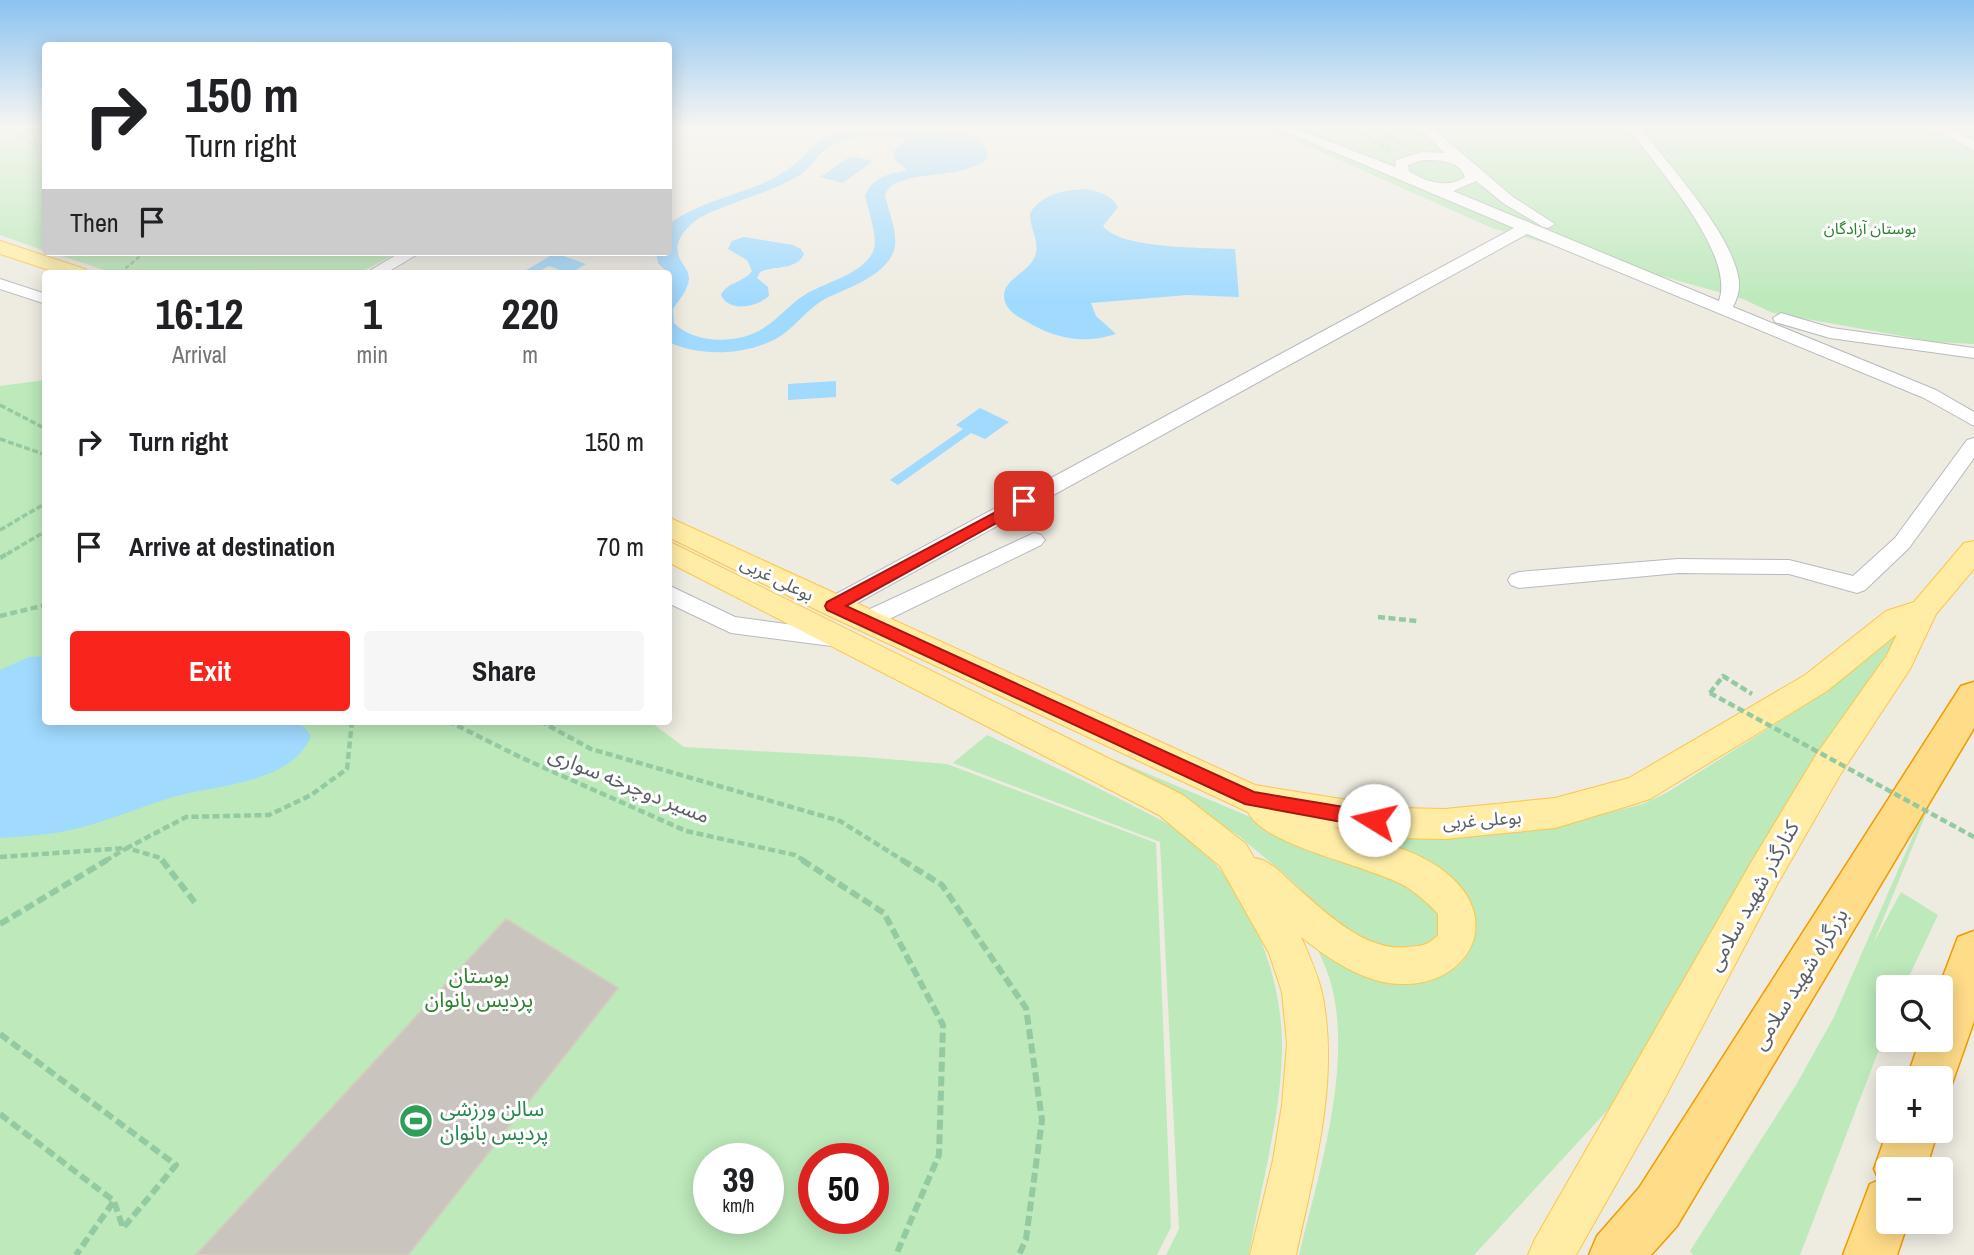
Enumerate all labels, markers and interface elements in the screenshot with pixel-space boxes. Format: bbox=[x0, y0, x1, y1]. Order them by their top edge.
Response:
text: 150 m bbox=[185, 61, 299, 127]
icon: right bbox=[70, 70, 161, 161]
text: Turn right bbox=[185, 124, 297, 167]
icon: arrive bbox=[133, 203, 171, 241]
text: Then bbox=[70, 205, 119, 240]
park label: بوستان آزادگان bbox=[1824, 217, 1916, 239]
text: 16:12 bbox=[155, 286, 243, 342]
text: 1 bbox=[363, 286, 382, 342]
text: 220 bbox=[501, 286, 559, 342]
text: Arrival bbox=[172, 339, 227, 370]
text: min bbox=[357, 339, 388, 370]
text: m bbox=[522, 339, 538, 370]
icon: right bbox=[70, 423, 108, 461]
text: Turn right bbox=[129, 424, 228, 459]
text: 150 m bbox=[585, 424, 644, 459]
pin bbox=[994, 471, 1054, 531]
icon: arrive bbox=[1005, 482, 1043, 520]
icon: arrive bbox=[70, 528, 108, 566]
text: Arrive at destination bbox=[129, 529, 335, 564]
text: 70 m bbox=[597, 529, 644, 564]
street label: بوعلی غربی bbox=[736, 550, 818, 607]
button: Exit bbox=[70, 631, 350, 711]
button: Share bbox=[364, 631, 644, 711]
street label: مسیر دوچرخه سواری bbox=[544, 739, 714, 830]
position arrow bbox=[1337, 783, 1411, 857]
street label: بوعلی غربی bbox=[1442, 804, 1522, 835]
street label: کنارگذر شهید سلامی bbox=[1699, 815, 1806, 976]
street label: بزرگراه شهید سلامی bbox=[1744, 902, 1855, 1055]
park label: بوستان پردیس بانوان bbox=[425, 961, 533, 1014]
map controls bbox=[1876, 975, 1953, 1234]
button: search bbox=[1876, 975, 1953, 1052]
button: + bbox=[1876, 1066, 1953, 1143]
place label: سالن ورزشی پردیس بانوان bbox=[440, 1094, 548, 1147]
sports icon: سالن ورزشی پردیس بانوان bbox=[397, 1102, 435, 1140]
speed limit sign: 50 bbox=[798, 1143, 889, 1234]
text: 39 bbox=[723, 1156, 754, 1203]
button: − bbox=[1876, 1157, 1953, 1234]
text: km/h bbox=[723, 1193, 755, 1218]

